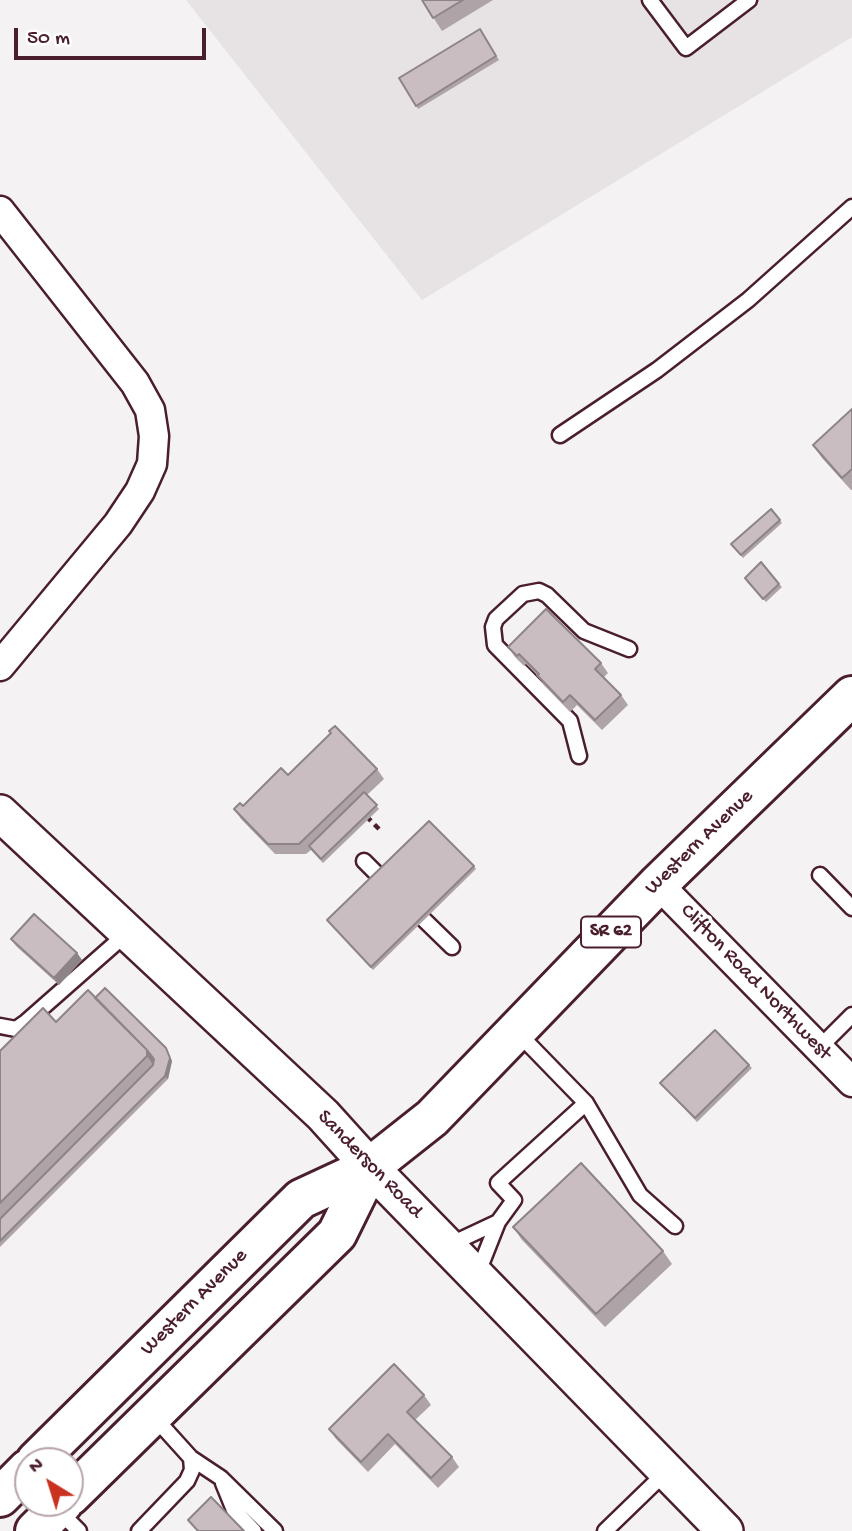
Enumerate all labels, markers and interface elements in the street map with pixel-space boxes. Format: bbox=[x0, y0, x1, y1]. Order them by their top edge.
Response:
scale bar bbox=[18, 14, 210, 58]
text: 50 m bbox=[27, 27, 70, 52]
street label: Western Avenue bbox=[640, 785, 760, 901]
street label: Clifton Road Northwest bbox=[674, 900, 836, 1066]
road number: SR 62 bbox=[581, 916, 641, 948]
street label: Sanderson Road bbox=[311, 1105, 427, 1225]
street label: Western Avenue bbox=[136, 1244, 254, 1362]
north arrow bbox=[14, 1447, 84, 1517]
text: N bbox=[25, 1454, 49, 1480]

